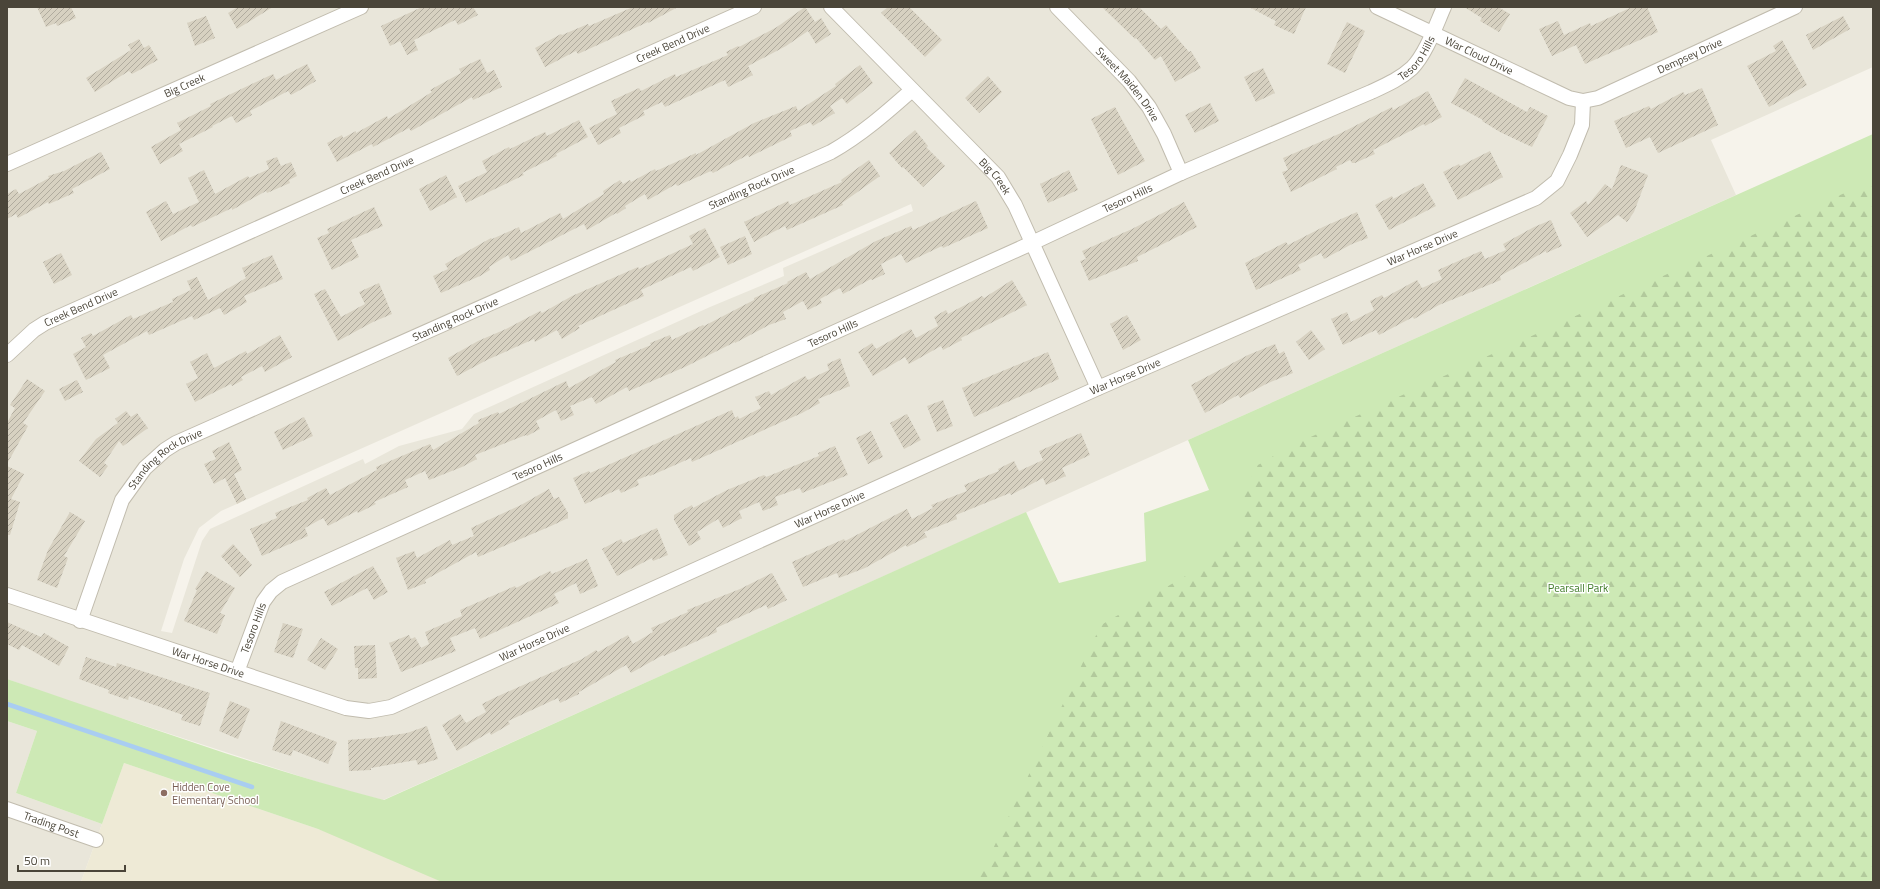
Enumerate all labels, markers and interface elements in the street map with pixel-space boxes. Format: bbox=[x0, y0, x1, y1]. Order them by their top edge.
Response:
street label: Creek Bend Drive bbox=[633, 20, 712, 67]
street label: War Cloud Drive bbox=[1442, 32, 1516, 79]
street label: Tesoro Hills bbox=[1395, 33, 1439, 84]
street label: Dempsey Drive bbox=[1654, 34, 1725, 78]
street label: Sweet Maiden Drive bbox=[1092, 43, 1164, 125]
street label: Big Creek bbox=[161, 69, 208, 101]
street label: Creek Bend Drive bbox=[337, 152, 416, 199]
street label: Big Creek bbox=[975, 154, 1015, 198]
street label: Standing Rock Drive bbox=[706, 161, 797, 213]
street label: Tesoro Hills bbox=[1100, 180, 1155, 217]
street label: War Horse Drive bbox=[1384, 225, 1461, 270]
street label: Creek Bend Drive bbox=[41, 283, 121, 330]
street label: Standing Rock Drive bbox=[410, 293, 501, 345]
street label: Tesoro Hills bbox=[805, 315, 860, 351]
street label: War Horse Drive bbox=[1087, 354, 1163, 399]
street label: Standing Rock Drive bbox=[124, 424, 205, 493]
street label: Tesoro Hills bbox=[510, 448, 565, 485]
street label: War Horse Drive bbox=[792, 486, 868, 532]
park label: Pearsall Park bbox=[1548, 580, 1609, 596]
street label: Tesoro Hills bbox=[237, 600, 270, 656]
street label: War Horse Drive bbox=[496, 619, 572, 665]
street label: War Horse Drive bbox=[170, 643, 247, 682]
place label: Hidden Cove Elementary School bbox=[172, 779, 259, 808]
marker: Hidden Cove Elementary School bbox=[159, 788, 169, 798]
street label: Trading Post bbox=[21, 807, 81, 842]
scale bar bbox=[18, 847, 125, 873]
text: 50 m bbox=[24, 851, 50, 870]

